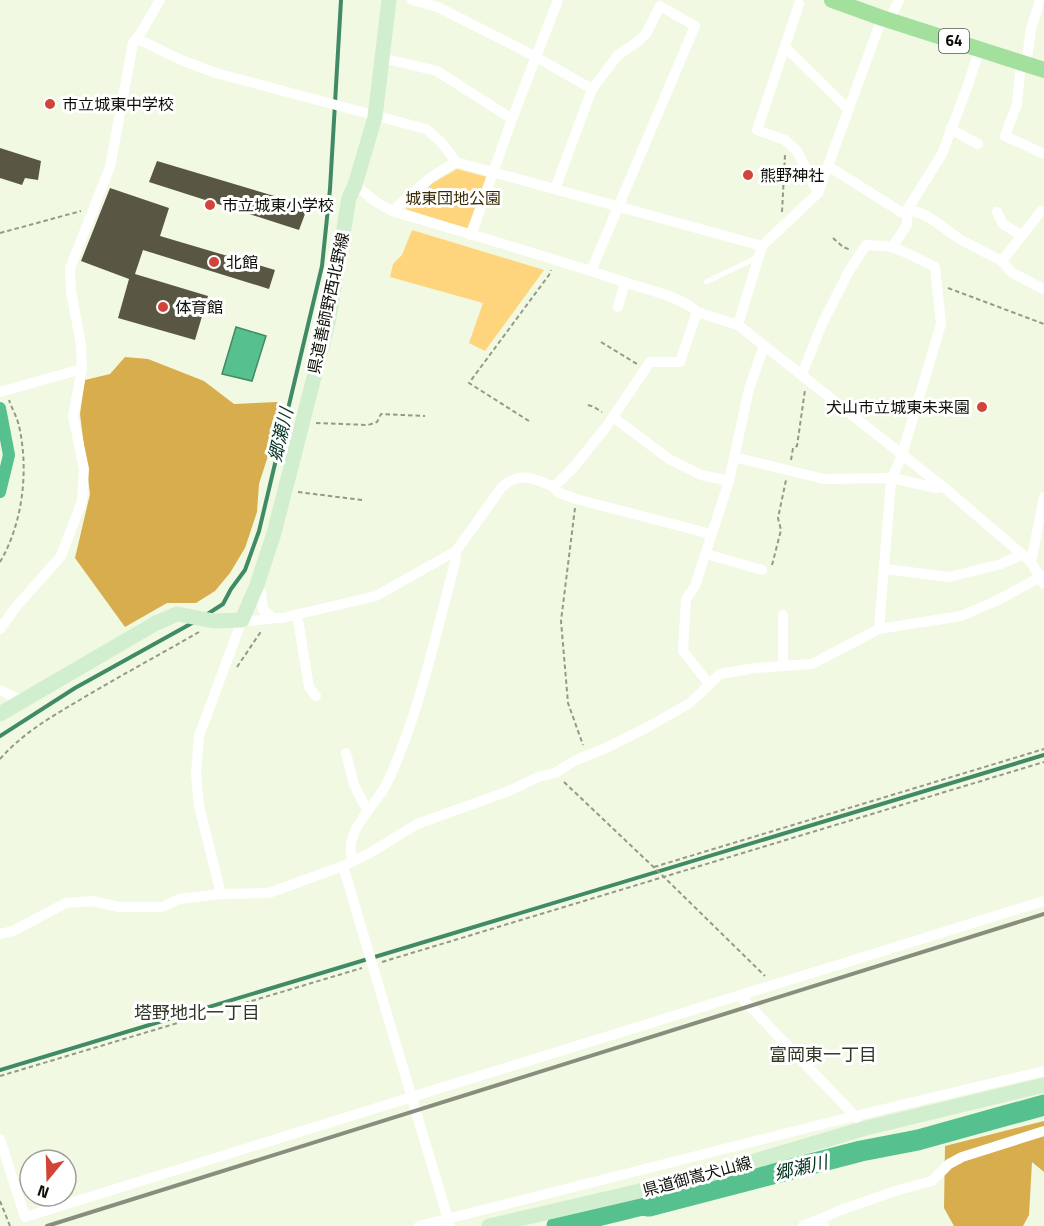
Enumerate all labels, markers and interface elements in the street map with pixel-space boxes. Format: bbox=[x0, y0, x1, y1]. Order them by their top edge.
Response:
road number: 64 bbox=[939, 29, 969, 53]
place label: 市立城東中学校 bbox=[62, 92, 174, 116]
marker: 市立城東中学校 bbox=[43, 97, 57, 111]
place label: 熊野神社 bbox=[760, 163, 824, 187]
marker: 熊野神社 bbox=[741, 168, 755, 182]
park label: 城東団地公園 bbox=[405, 186, 501, 210]
place label: 市立城東小学校 bbox=[222, 193, 334, 217]
marker: 市立城東小学校 bbox=[203, 198, 217, 212]
street label: 県道善師野西北野線 bbox=[301, 230, 355, 376]
place label: 北館 bbox=[226, 250, 258, 274]
marker: 北館 bbox=[207, 255, 221, 269]
place label: 体育館 bbox=[175, 295, 223, 319]
marker: 体育館 bbox=[156, 300, 170, 314]
place label: 犬山市立城東未来園 bbox=[826, 395, 970, 419]
marker: 犬山市立城東未来園 bbox=[975, 400, 989, 414]
water label: 郷瀬川 bbox=[261, 404, 300, 464]
district label: 塔野地北一丁目 bbox=[134, 999, 260, 1026]
district label: 富岡東一丁目 bbox=[769, 1041, 877, 1068]
north arrow bbox=[18, 1148, 78, 1208]
water label: 郷瀬川 bbox=[772, 1148, 832, 1187]
street label: 県道御嵩犬山線 bbox=[640, 1150, 754, 1202]
text: N bbox=[34, 1179, 52, 1205]

